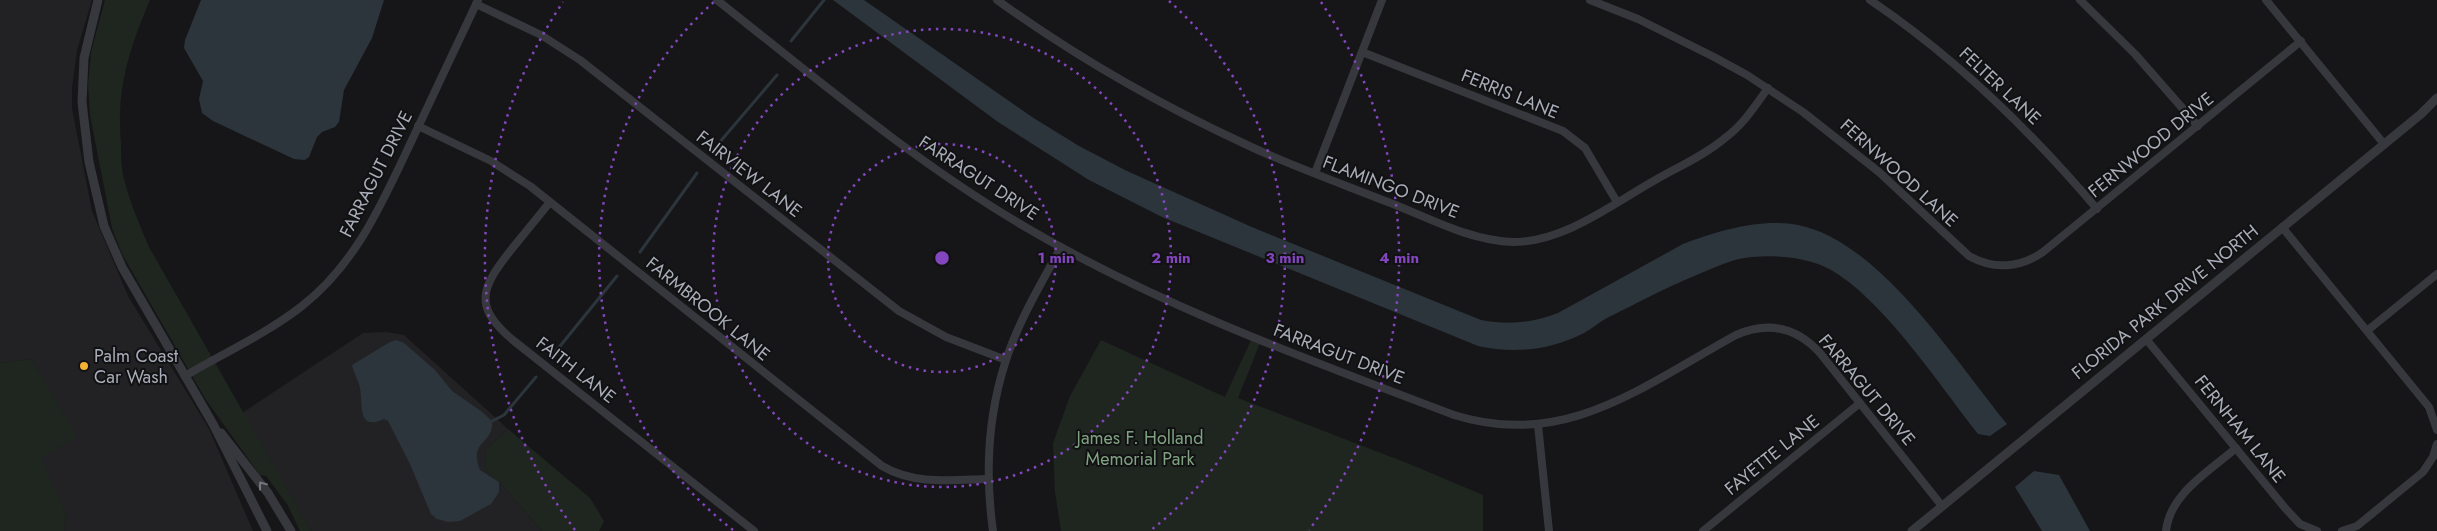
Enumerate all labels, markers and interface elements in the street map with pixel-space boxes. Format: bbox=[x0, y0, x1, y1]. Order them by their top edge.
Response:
street label: FELTER LANE bbox=[1953, 41, 2047, 131]
street label: FERRIS LANE bbox=[1457, 63, 1563, 125]
street label: FERNWOOD DRIVE bbox=[2083, 86, 2219, 204]
street label: FARRAGUT DRIVE bbox=[333, 106, 419, 242]
street label: FERNWOOD LANE bbox=[1834, 113, 1964, 233]
street label: FAIRVIEW LANE bbox=[691, 124, 807, 224]
street label: FARRAGUT DRIVE bbox=[914, 129, 1044, 227]
street label: FLAMINGO DRIVE bbox=[1319, 149, 1463, 225]
street label: FLORIDA PARK DRIVE NORTH bbox=[2066, 218, 2264, 386]
text: 1 min bbox=[1037, 247, 1075, 269]
text: 2 min bbox=[1151, 247, 1191, 269]
text: 3 min bbox=[1266, 247, 1304, 269]
text: 4 min bbox=[1379, 247, 1419, 269]
centre of rings bbox=[933, 249, 951, 267]
street label: FARMBROOK LANE bbox=[640, 251, 776, 367]
street label: FARRAGUT DRIVE bbox=[1270, 317, 1408, 391]
street label: FARRAGUT DRIVE bbox=[1812, 329, 1922, 451]
street label: FAITH LANE bbox=[531, 330, 621, 410]
place label: Palm Coast Car Wash bbox=[94, 343, 179, 390]
marker: Palm Coast Car Wash bbox=[78, 360, 90, 372]
street label: FERNHAM LANE bbox=[2188, 370, 2292, 488]
street label: FAYETTE LANE bbox=[1719, 409, 1825, 501]
park label: James F. Holland Memorial Park bbox=[1075, 425, 1203, 472]
one-way arrow bbox=[259, 482, 267, 491]

